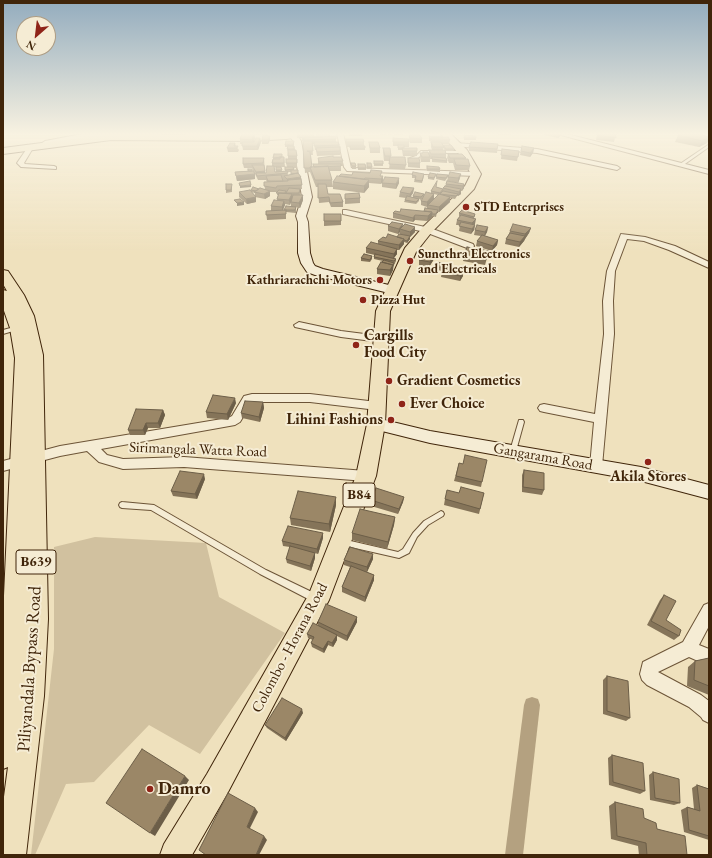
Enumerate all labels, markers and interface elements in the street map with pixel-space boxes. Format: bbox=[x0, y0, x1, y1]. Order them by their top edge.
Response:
north arrow bbox=[16, 16, 56, 56]
text: N bbox=[24, 37, 38, 54]
place label: STD Enterprises bbox=[474, 199, 564, 215]
marker: STD Enterprises bbox=[461, 202, 471, 212]
place label: Sunethra Electronics and Electricals bbox=[418, 246, 530, 277]
marker: Sunethra Electronics and Electricals bbox=[405, 256, 415, 266]
place label: Kathriarachchi Motors bbox=[247, 272, 372, 288]
marker: Kathriarachchi Motors bbox=[375, 275, 385, 285]
place label: Pizza Hut bbox=[371, 292, 425, 308]
marker: Pizza Hut bbox=[358, 295, 368, 305]
place label: Cargills Food City bbox=[364, 327, 427, 362]
marker: Cargills Food City bbox=[351, 340, 361, 350]
place label: Gradient Cosmetics bbox=[397, 372, 520, 390]
marker: Gradient Cosmetics bbox=[384, 376, 394, 386]
place label: Ever Choice bbox=[410, 395, 485, 413]
marker: Ever Choice bbox=[397, 399, 407, 409]
place label: Lihini Fashions bbox=[286, 411, 383, 429]
marker: Lihini Fashions bbox=[386, 415, 396, 425]
street label: Sirimangala Watta Road bbox=[129, 439, 267, 461]
street label: Gangarama Road bbox=[492, 439, 594, 475]
marker: Akila Stores bbox=[643, 457, 653, 467]
place label: Akila Stores bbox=[610, 468, 686, 486]
road number: B84 bbox=[343, 483, 375, 507]
road number: B639 bbox=[16, 550, 56, 574]
street label: Colombo - Horana Road bbox=[248, 580, 332, 716]
street label: Piliyandala Bypass Road bbox=[13, 585, 47, 753]
place label: Damro bbox=[158, 778, 210, 800]
marker: Damro bbox=[145, 784, 155, 794]

